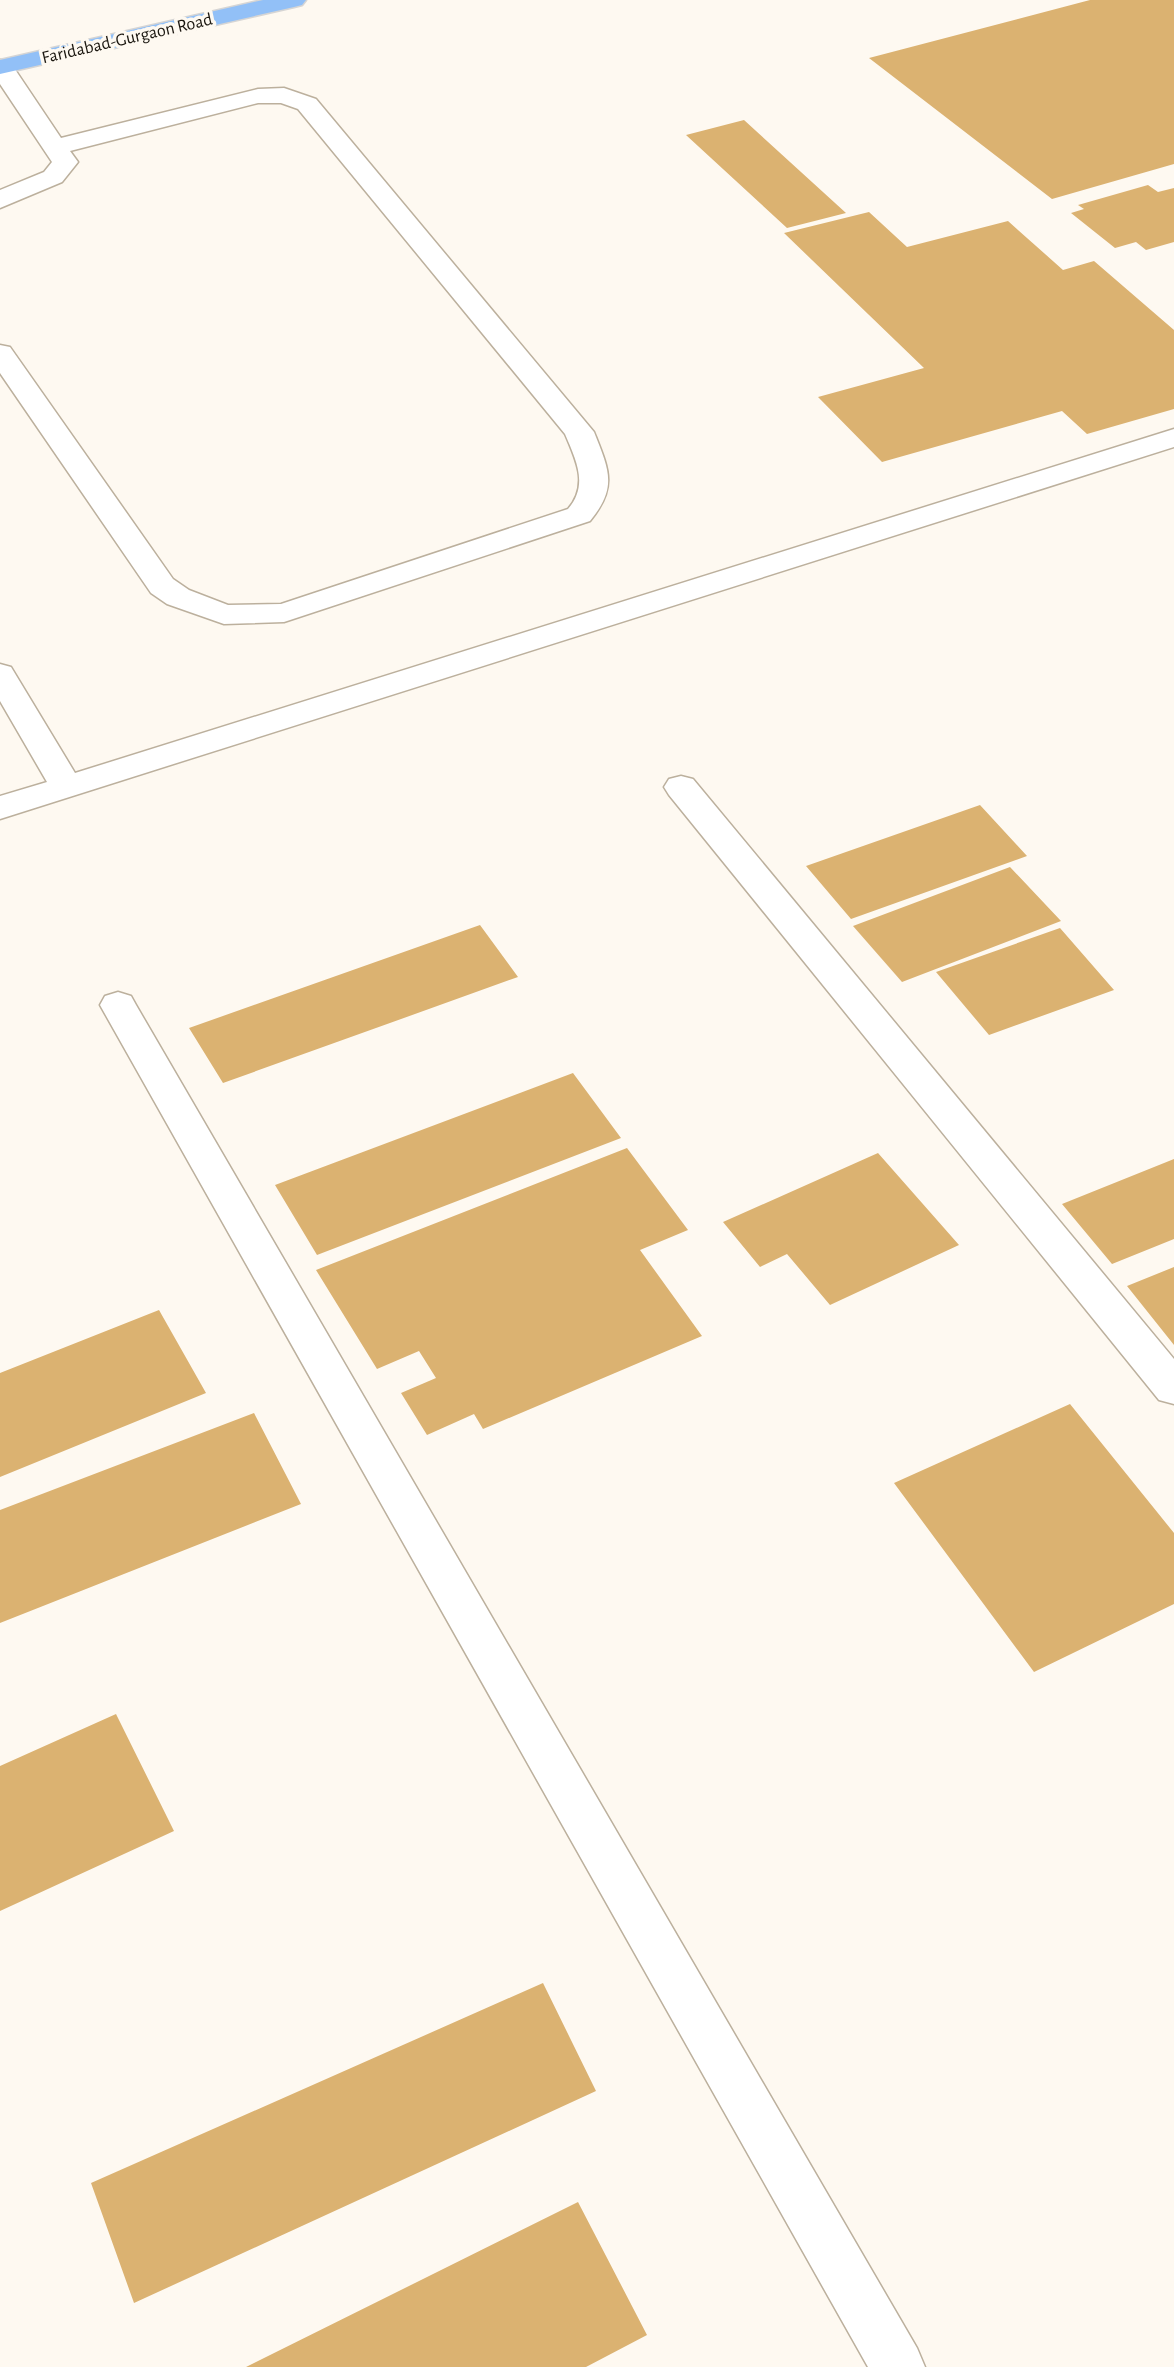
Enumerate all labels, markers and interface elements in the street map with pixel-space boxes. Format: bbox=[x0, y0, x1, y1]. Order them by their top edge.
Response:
street label: Faridabad-Gurgaon Road bbox=[40, 11, 214, 67]

